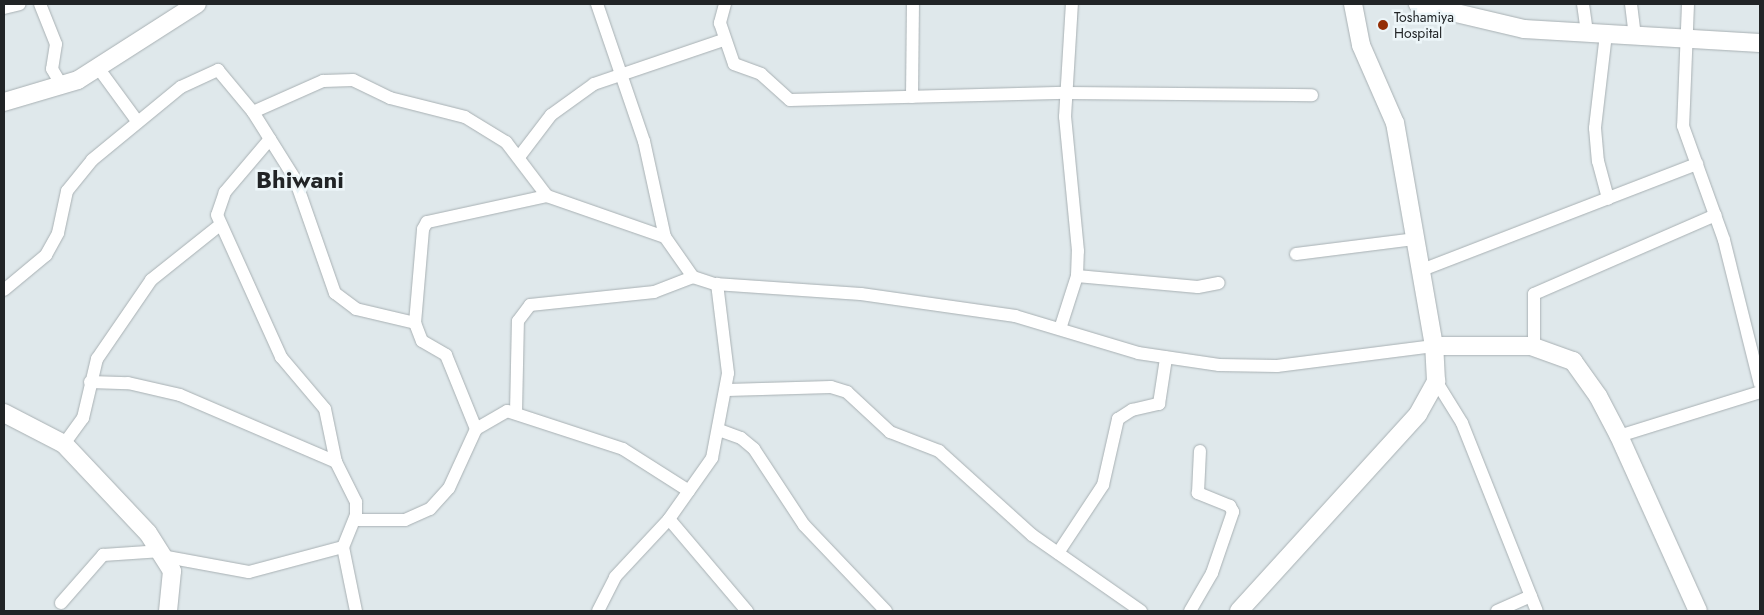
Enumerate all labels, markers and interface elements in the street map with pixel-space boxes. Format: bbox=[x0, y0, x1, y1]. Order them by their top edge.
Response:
place label: Toshamiya Hospital bbox=[1394, 9, 1454, 41]
marker: Toshamiya Hospital bbox=[1376, 18, 1390, 32]
district label: Bhiwani bbox=[256, 166, 344, 194]

